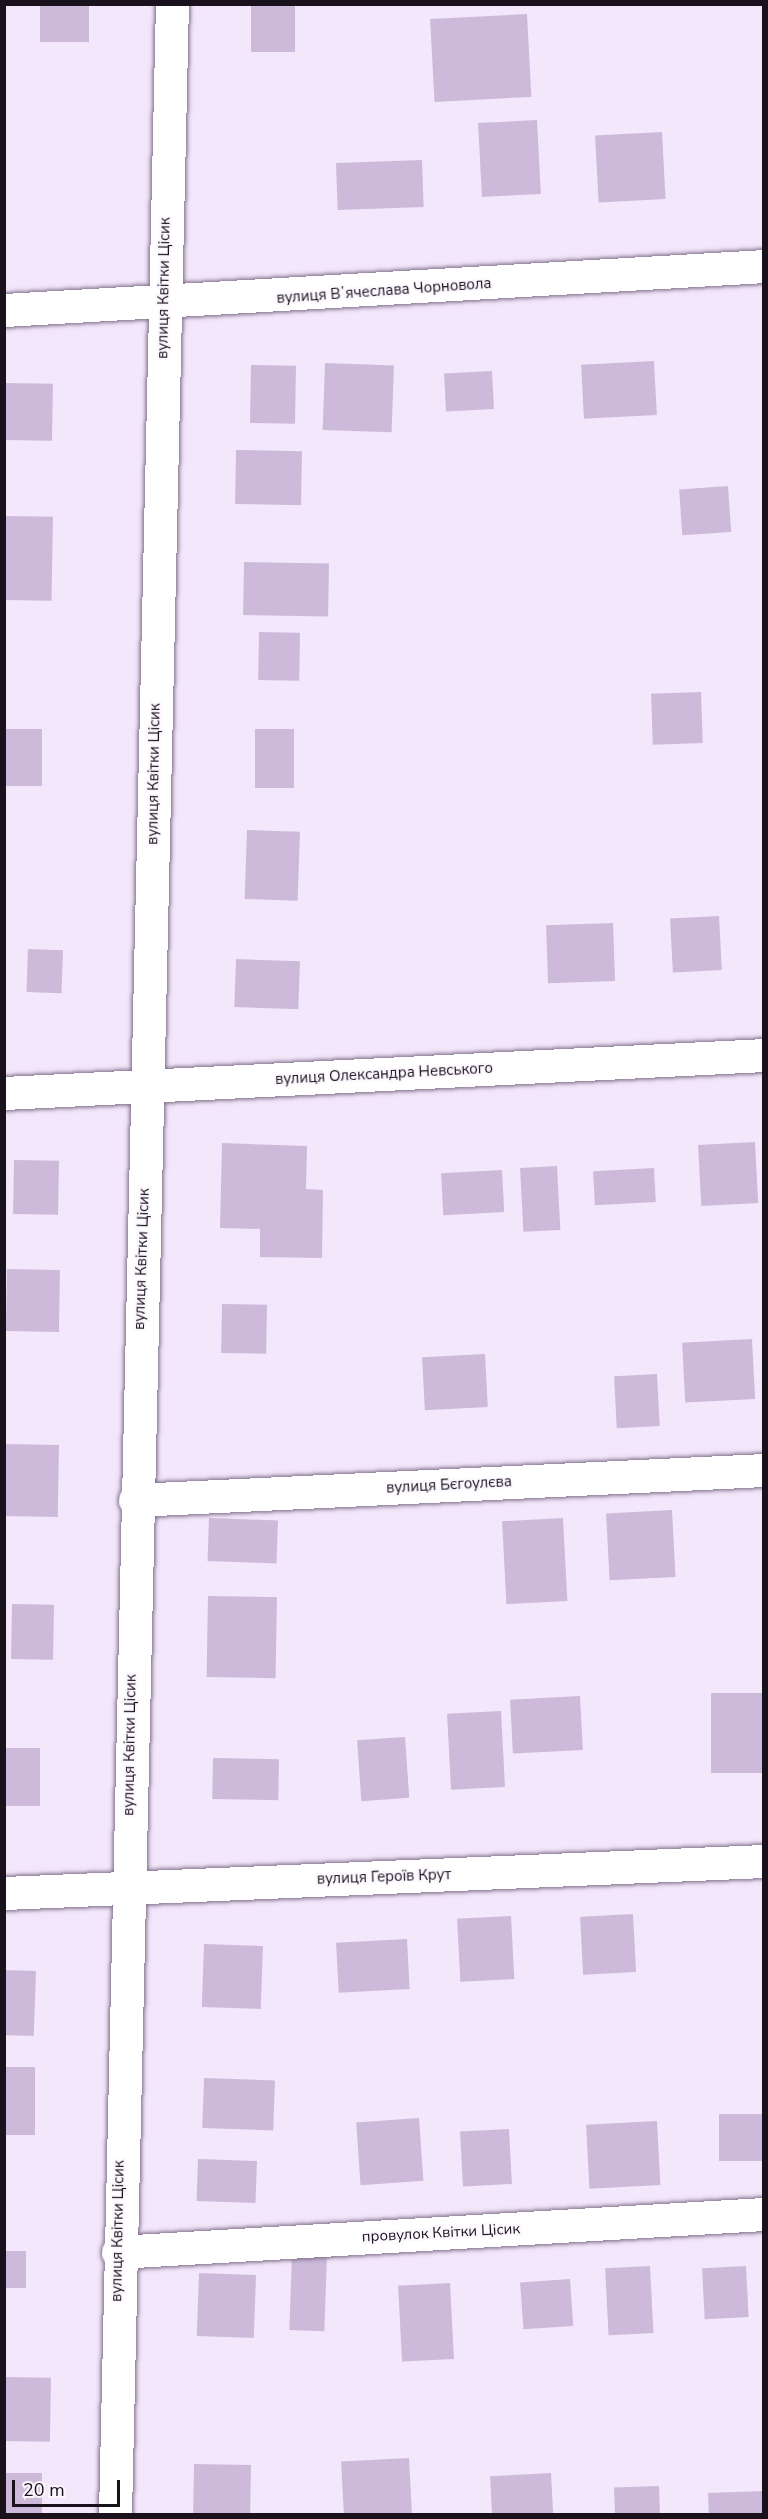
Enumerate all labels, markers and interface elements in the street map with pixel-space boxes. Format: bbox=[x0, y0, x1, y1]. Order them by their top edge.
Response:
street label: вулиця Квітки Цісик bbox=[154, 217, 174, 359]
street label: вулиця Вʼячеслава Чорновола bbox=[276, 275, 492, 307]
street label: вулиця Квітки Цісик bbox=[144, 703, 164, 845]
street label: вулиця Олександра Невського bbox=[275, 1059, 493, 1089]
street label: вулиця Квітки Цісик bbox=[131, 1188, 153, 1330]
street label: вулиця Бєгоулєва bbox=[386, 1473, 512, 1497]
street label: вулиця Квітки Цісик bbox=[120, 1674, 140, 1816]
street label: вулиця Героїв Крут bbox=[317, 1866, 451, 1888]
street label: вулиця Квітки Цісик bbox=[108, 2160, 128, 2302]
street label: провулок Квітки Цісик bbox=[361, 2220, 521, 2246]
scale bar bbox=[15, 2468, 123, 2506]
text: 20 m bbox=[23, 2478, 65, 2502]

